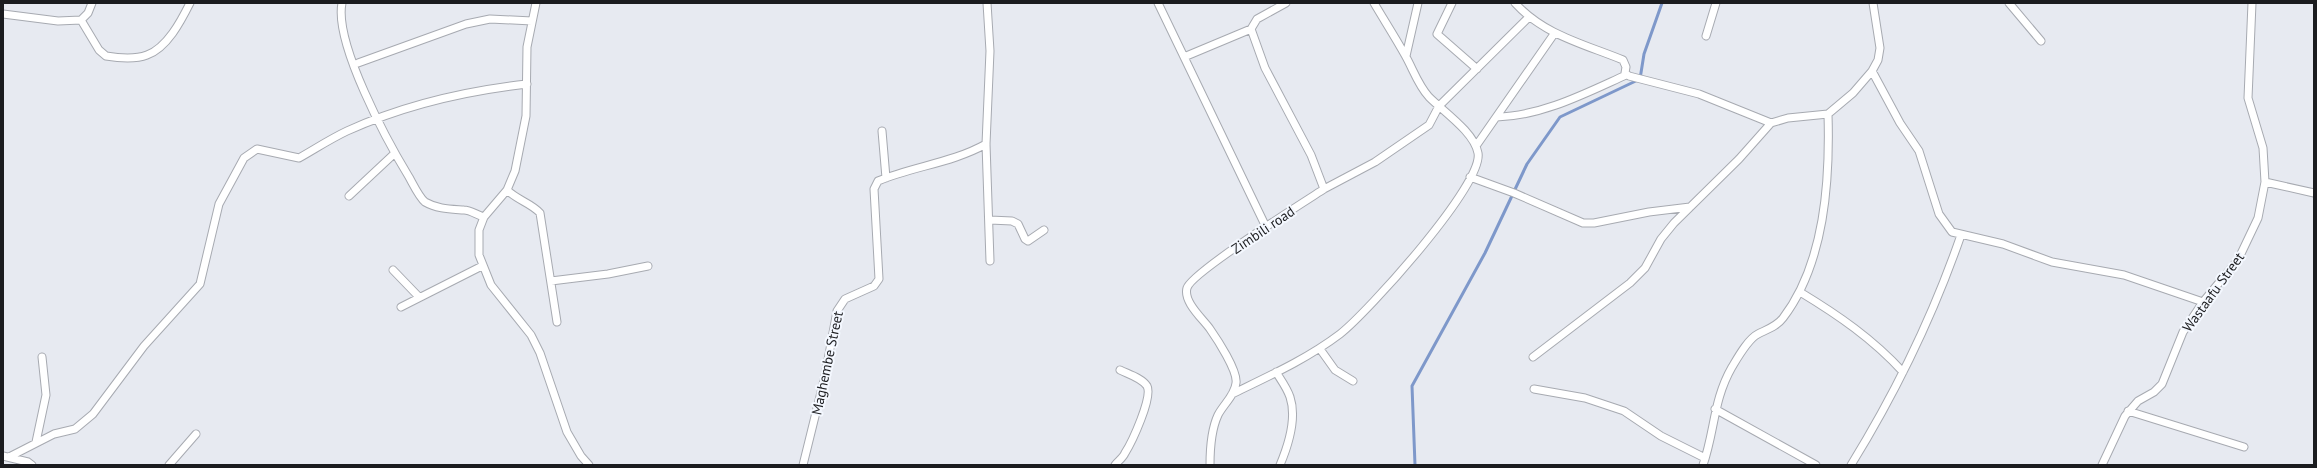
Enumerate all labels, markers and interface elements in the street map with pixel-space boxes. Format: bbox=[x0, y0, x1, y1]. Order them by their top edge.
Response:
street label: Zimbili road bbox=[1228, 202, 1298, 258]
street label: Wastaafu Street bbox=[2178, 248, 2248, 335]
street label: Maghembe Street bbox=[807, 309, 847, 417]

